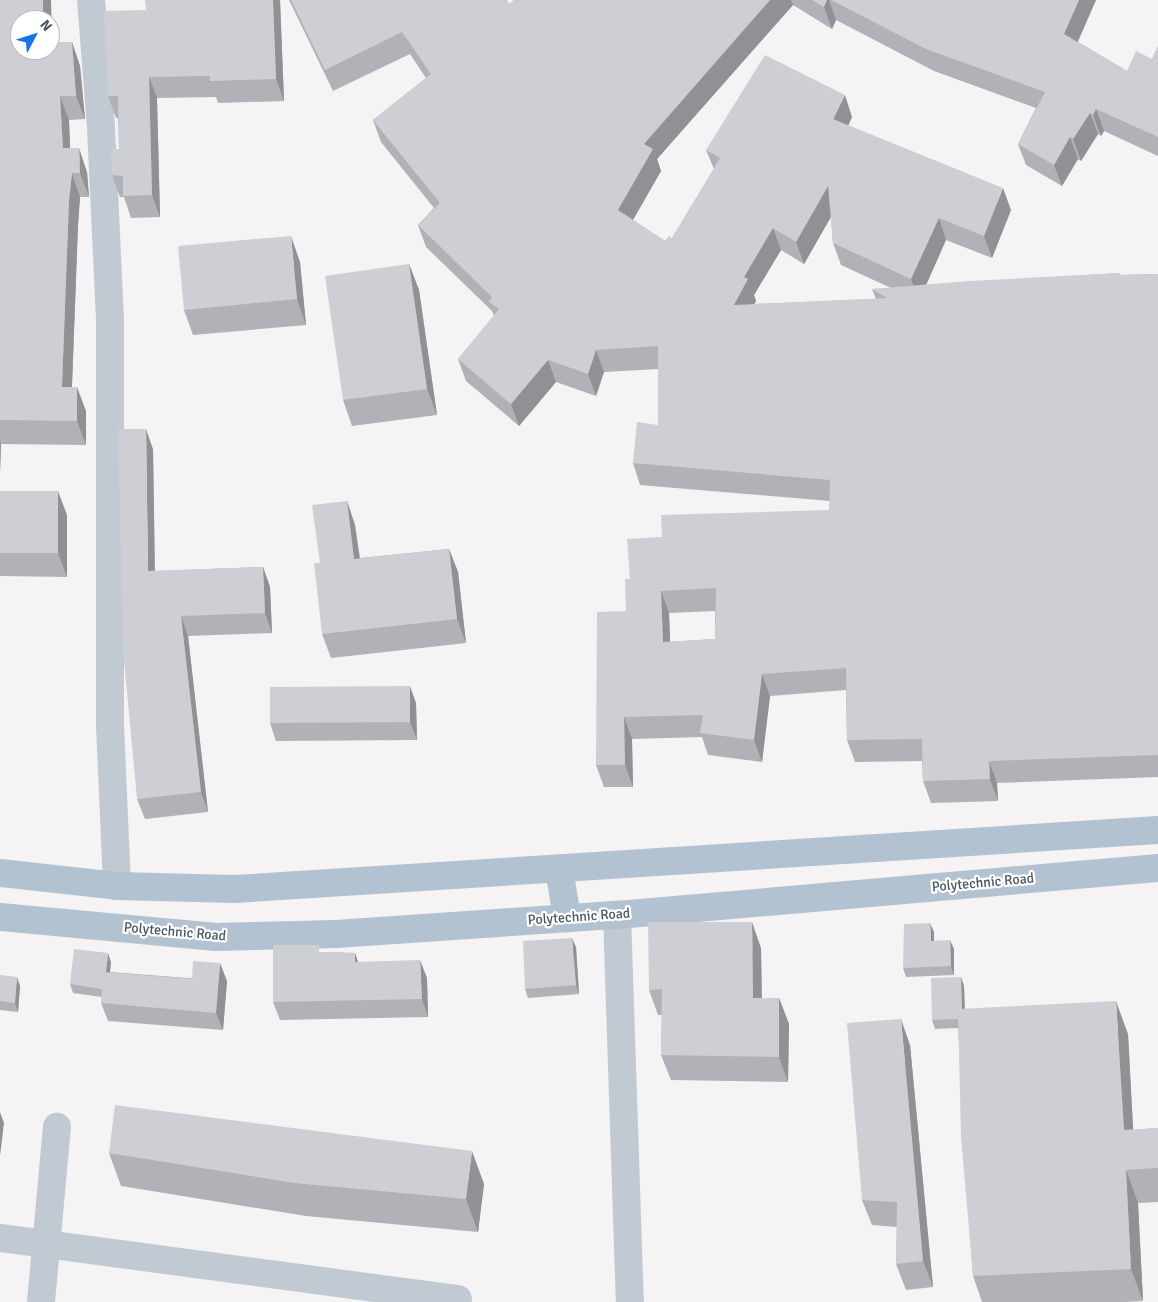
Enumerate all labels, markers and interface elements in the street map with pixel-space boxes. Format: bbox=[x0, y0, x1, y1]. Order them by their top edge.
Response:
north arrow bbox=[10, 10, 60, 60]
text: N bbox=[36, 16, 56, 35]
street label: Polytechnic Road bbox=[931, 870, 1035, 896]
street label: Polytechnic Road bbox=[527, 905, 631, 929]
street label: Polytechnic Road bbox=[123, 919, 227, 945]

